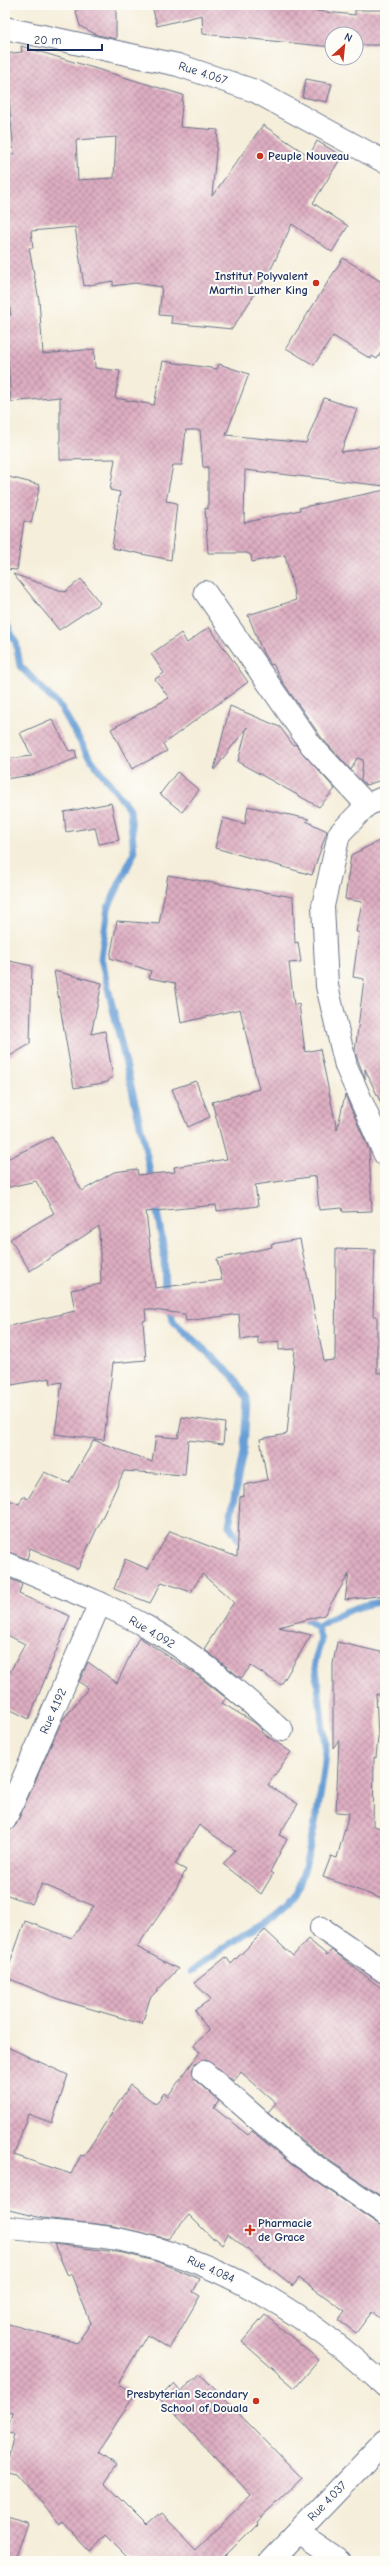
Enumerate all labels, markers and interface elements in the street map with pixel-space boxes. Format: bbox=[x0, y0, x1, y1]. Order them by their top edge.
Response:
scale bar bbox=[28, 26, 102, 52]
north arrow bbox=[324, 26, 364, 66]
text: N bbox=[342, 30, 354, 45]
text: 20 m bbox=[34, 33, 62, 47]
street label: Rue 4.067 bbox=[177, 59, 229, 88]
place label: Peuple Nouveau bbox=[268, 149, 349, 163]
marker: Peuple Nouveau bbox=[255, 151, 265, 161]
place label: Institut Polyvalent Martin Luther King bbox=[209, 269, 309, 297]
marker: Institut Polyvalent Martin Luther King bbox=[311, 278, 321, 288]
street label: Rue 4.092 bbox=[127, 1613, 177, 1651]
street label: Rue 4.192 bbox=[37, 1686, 69, 1736]
place label: Pharmacie de Grace bbox=[258, 2216, 312, 2244]
marker: Pharmacie de Grace bbox=[245, 2225, 255, 2235]
street label: Rue 4.084 bbox=[185, 2252, 237, 2286]
place label: Presbyterian Secondary School of Douala bbox=[127, 2387, 249, 2415]
marker: Presbyterian Secondary School of Douala bbox=[251, 2396, 261, 2406]
street label: Rue 4.037 bbox=[305, 2478, 350, 2524]

